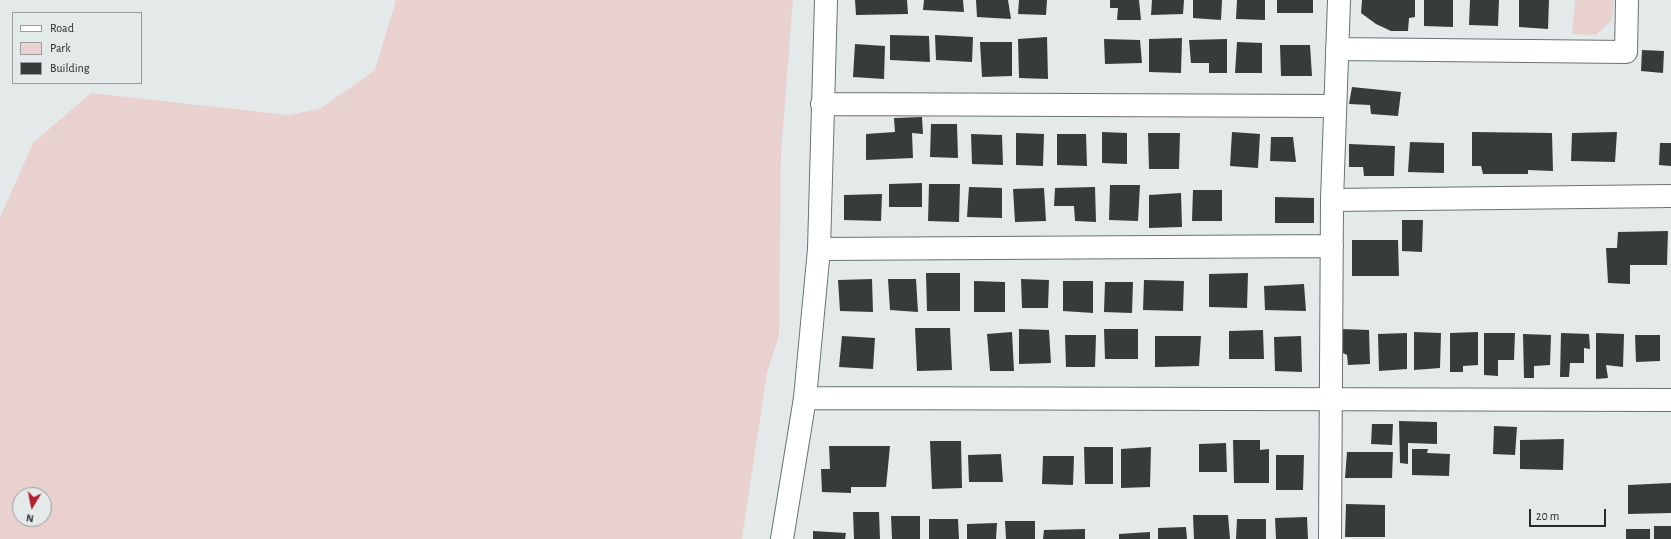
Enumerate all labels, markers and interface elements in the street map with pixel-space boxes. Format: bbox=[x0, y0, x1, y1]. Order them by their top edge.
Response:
legend bbox=[12, 12, 142, 84]
text: Road bbox=[50, 22, 74, 34]
text: Park bbox=[50, 42, 71, 54]
text: Building bbox=[50, 62, 90, 74]
north arrow bbox=[12, 487, 52, 527]
scale bar bbox=[1531, 501, 1608, 527]
text: 20 m bbox=[1536, 510, 1559, 522]
text: N bbox=[25, 512, 35, 524]

